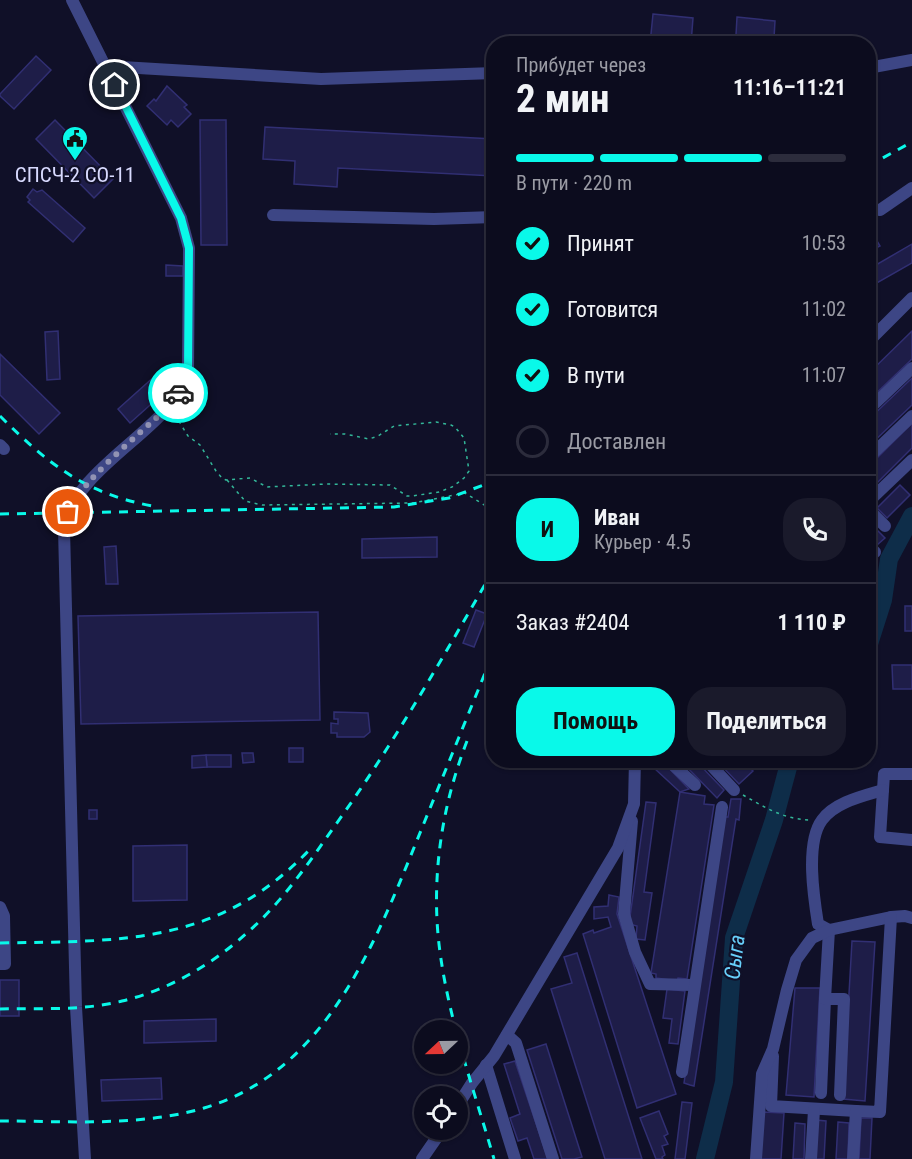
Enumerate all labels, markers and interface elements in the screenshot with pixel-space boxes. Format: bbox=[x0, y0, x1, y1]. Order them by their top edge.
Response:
text: Прибудет через bbox=[516, 53, 646, 77]
pin bbox=[89, 59, 140, 110]
icon: home bbox=[98, 68, 131, 101]
text: 11:16–11:21 bbox=[733, 75, 846, 100]
text: 2 мин bbox=[516, 76, 610, 122]
public building icon: СПСЧ-2 СО-11 bbox=[60, 124, 90, 162]
place label: СПСЧ-2 СО-11 bbox=[15, 163, 135, 187]
text: В пути · 220 m bbox=[516, 171, 632, 195]
icon: check bbox=[516, 227, 549, 260]
text: Принят bbox=[567, 231, 634, 256]
text: 10:53 bbox=[802, 231, 846, 255]
icon: check bbox=[516, 293, 549, 326]
text: Готовится bbox=[567, 297, 658, 322]
text: 11:02 bbox=[802, 297, 846, 321]
icon: check bbox=[516, 359, 549, 392]
courier bbox=[148, 363, 208, 423]
text: В пути bbox=[567, 363, 625, 388]
text: 11:07 bbox=[802, 363, 846, 387]
icon: car bbox=[162, 377, 195, 410]
text: Доставлен bbox=[567, 429, 666, 454]
pin bbox=[42, 486, 93, 537]
icon: bag bbox=[51, 495, 84, 528]
button: phone bbox=[783, 498, 846, 561]
text: Иван bbox=[594, 505, 640, 530]
text: И bbox=[541, 517, 554, 542]
text: Курьер · 4.5 bbox=[594, 530, 691, 554]
text: Заказ #2404 bbox=[516, 610, 629, 635]
text: 1 110 ₽ bbox=[778, 610, 846, 635]
button: Помощь bbox=[516, 687, 675, 756]
button: Поделиться bbox=[687, 687, 846, 756]
water label: Сыга bbox=[719, 933, 750, 981]
north arrow bbox=[414, 1020, 468, 1074]
map controls bbox=[414, 1020, 468, 1140]
button: locate bbox=[414, 1086, 468, 1140]

